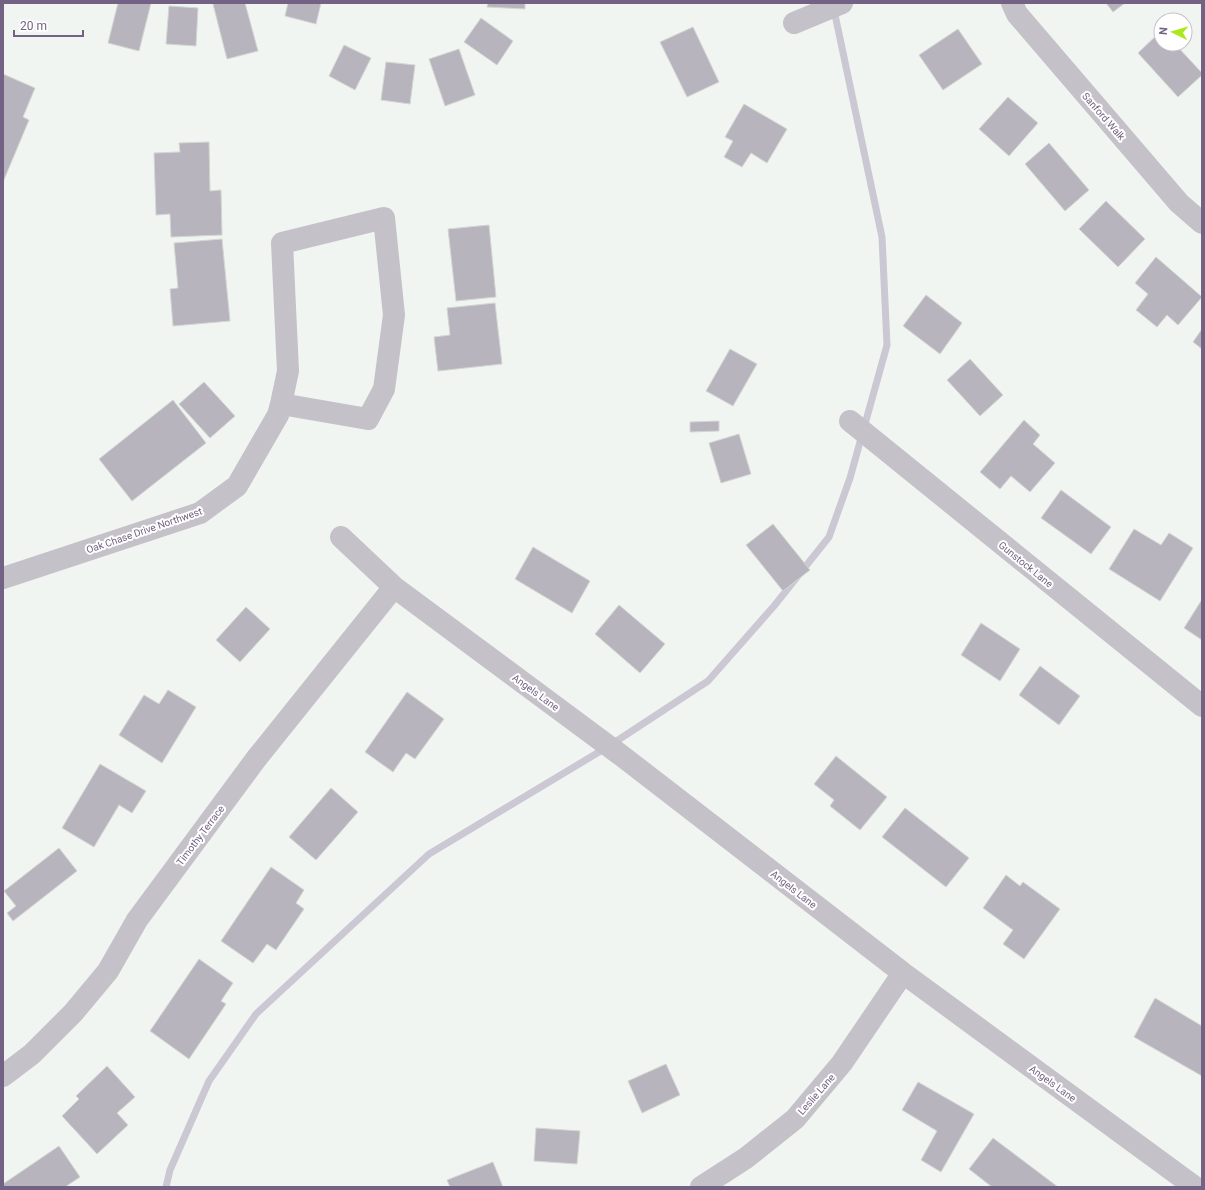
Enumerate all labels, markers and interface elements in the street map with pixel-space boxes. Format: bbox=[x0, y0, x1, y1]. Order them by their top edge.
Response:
scale bar bbox=[14, 12, 83, 38]
north arrow bbox=[1153, 12, 1193, 52]
text: 20 m bbox=[20, 19, 47, 33]
text: N bbox=[1157, 27, 1170, 36]
street label: Sanford Walk bbox=[1080, 90, 1128, 143]
street label: Oak Chase Drive Northwest bbox=[85, 505, 203, 555]
street label: Gunstock Lane bbox=[996, 539, 1055, 590]
street label: Angels Lane bbox=[510, 672, 561, 713]
street label: Timothy Terrace bbox=[174, 803, 226, 867]
street label: Angels Lane bbox=[769, 868, 819, 911]
street label: Angels Lane bbox=[1027, 1063, 1078, 1104]
street label: Leslie Lane bbox=[796, 1072, 837, 1117]

